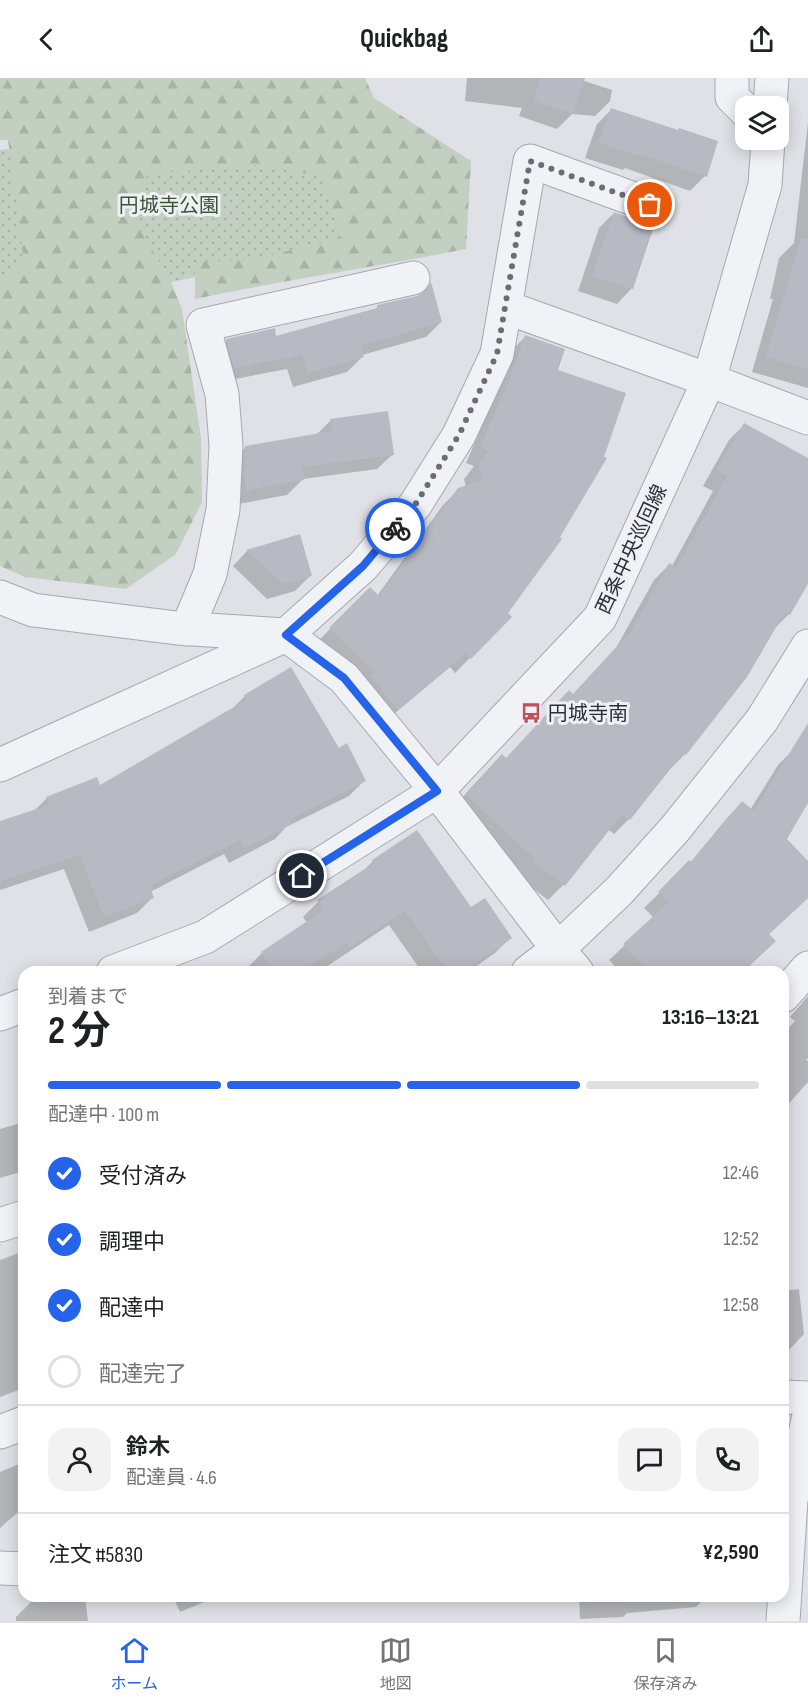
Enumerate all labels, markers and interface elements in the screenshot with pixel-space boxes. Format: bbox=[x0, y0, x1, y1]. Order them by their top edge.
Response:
icon: back bbox=[30, 23, 63, 56]
text: Quickbag bbox=[360, 23, 448, 55]
icon: share bbox=[745, 23, 778, 56]
map controls bbox=[735, 96, 789, 150]
button: layers bbox=[735, 96, 789, 150]
pin bbox=[624, 179, 675, 230]
icon: bag bbox=[633, 188, 666, 221]
park label: 円城寺公園 bbox=[119, 194, 219, 218]
street label: 西条中央巡回線 bbox=[591, 481, 672, 618]
courier bbox=[365, 498, 425, 558]
icon: bike bbox=[379, 512, 412, 545]
bus stop icon: 円城寺南 bbox=[519, 701, 543, 725]
place label: 円城寺南 bbox=[548, 702, 628, 726]
pin bbox=[276, 850, 327, 901]
icon: home bbox=[285, 859, 318, 892]
text: 到着まで bbox=[48, 985, 128, 1009]
text: 13:16–13:21 bbox=[662, 1004, 759, 1031]
text: 2 分 bbox=[48, 1008, 110, 1055]
text: 配達中 · 100 m bbox=[48, 1103, 159, 1127]
icon: check bbox=[48, 1157, 81, 1190]
text: 12:46 bbox=[723, 1161, 759, 1185]
text: 受付済み bbox=[99, 1163, 187, 1190]
icon: check bbox=[48, 1223, 81, 1256]
text: 12:52 bbox=[724, 1227, 759, 1251]
text: 調理中 bbox=[99, 1229, 165, 1256]
icon: check bbox=[48, 1289, 81, 1322]
text: 12:58 bbox=[723, 1293, 759, 1317]
text: 配達中 bbox=[99, 1295, 165, 1322]
text: 配達完了 bbox=[99, 1361, 187, 1388]
button: person bbox=[48, 1428, 111, 1491]
button: chat bbox=[618, 1428, 681, 1491]
button: phone bbox=[696, 1428, 759, 1491]
text: 鈴木 bbox=[126, 1434, 170, 1461]
text: 配達員 · 4.6 bbox=[126, 1466, 217, 1490]
text: ¥2,590 bbox=[702, 1539, 759, 1566]
text: 注文 #5830 bbox=[48, 1542, 143, 1569]
tab: ホーム bbox=[111, 1634, 158, 1694]
tab: 地図 bbox=[379, 1634, 412, 1694]
tab: 保存済み bbox=[633, 1634, 697, 1694]

